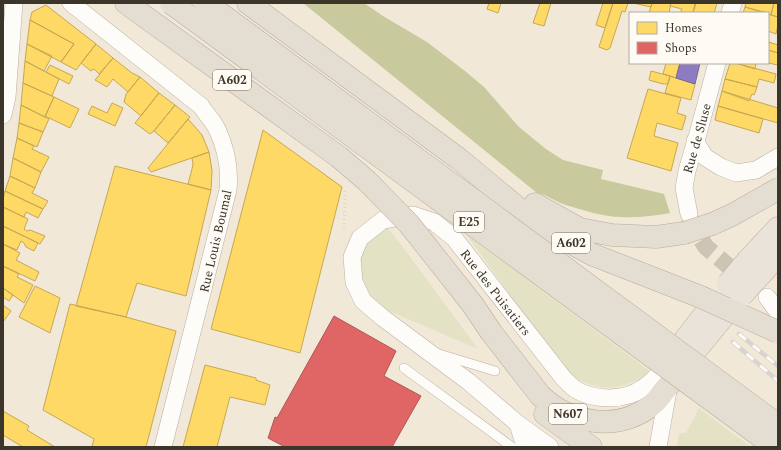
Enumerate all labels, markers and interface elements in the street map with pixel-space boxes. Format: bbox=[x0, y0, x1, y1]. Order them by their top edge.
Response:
legend bbox=[629, 12, 769, 64]
text: Homes bbox=[665, 19, 703, 38]
text: Shops bbox=[665, 39, 697, 58]
road number: A602 bbox=[213, 70, 251, 90]
street label: Rue de Sluse bbox=[678, 101, 717, 176]
street label: Rue Louis Boumal bbox=[194, 188, 238, 295]
road number: E25 bbox=[454, 212, 484, 232]
road number: A602 bbox=[552, 233, 590, 253]
street label: Rue des Puisatiers bbox=[455, 245, 536, 340]
road number: N607 bbox=[549, 404, 587, 424]

